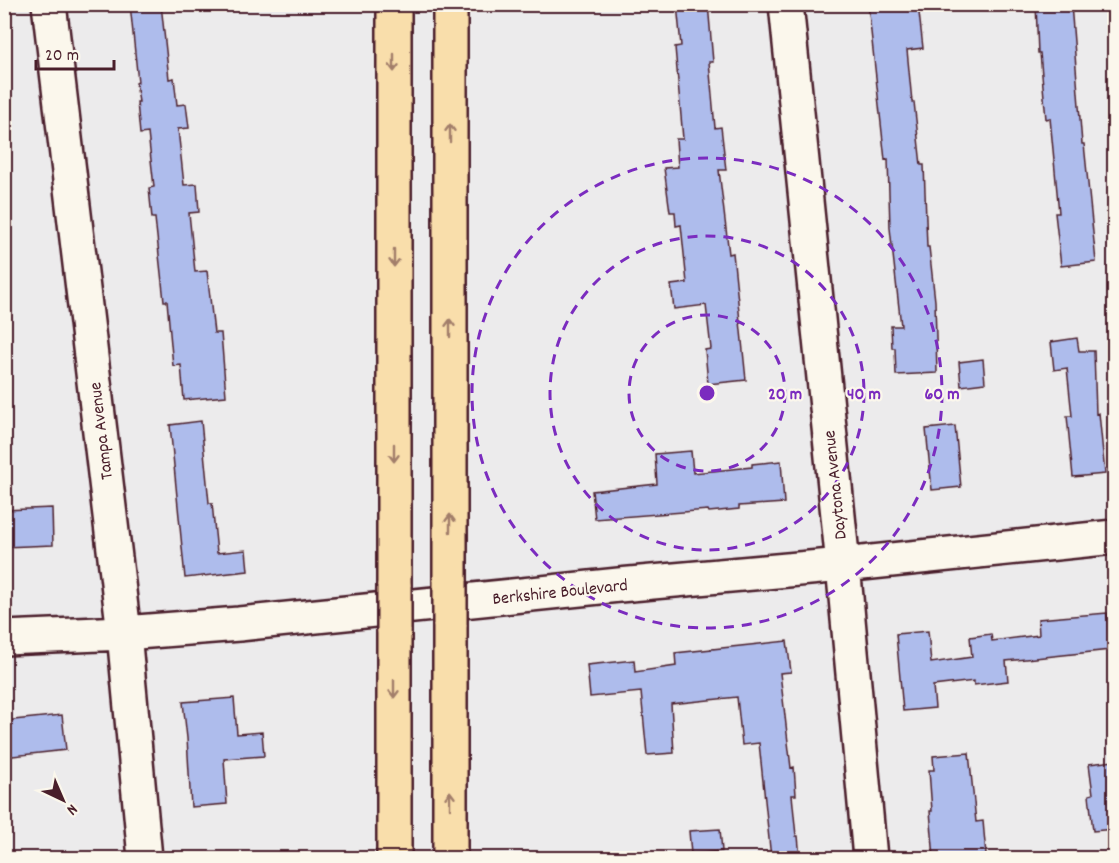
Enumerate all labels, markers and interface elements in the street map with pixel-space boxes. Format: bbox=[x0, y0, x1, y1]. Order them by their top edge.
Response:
scale bar bbox=[36, 33, 114, 71]
text: 20 m bbox=[45, 44, 79, 69]
one-way arrow bbox=[388, 52, 400, 72]
one-way arrow bbox=[444, 123, 456, 143]
one-way arrow bbox=[388, 247, 400, 267]
one-way arrow bbox=[444, 318, 456, 338]
street label: Tampa Avenue bbox=[84, 380, 121, 481]
centre of rings bbox=[697, 383, 717, 403]
text: 20 m bbox=[768, 383, 802, 408]
text: 40 m bbox=[847, 383, 881, 408]
text: 60 m bbox=[924, 383, 960, 408]
street label: Daytona Avenue bbox=[818, 429, 855, 541]
one-way arrow bbox=[388, 442, 400, 462]
one-way arrow bbox=[444, 513, 456, 533]
street label: Berkshire Boulevard bbox=[491, 574, 629, 613]
one-way arrow bbox=[388, 678, 400, 698]
north arrow bbox=[33, 770, 93, 830]
one-way arrow bbox=[444, 791, 456, 811]
text: N bbox=[61, 798, 83, 820]

